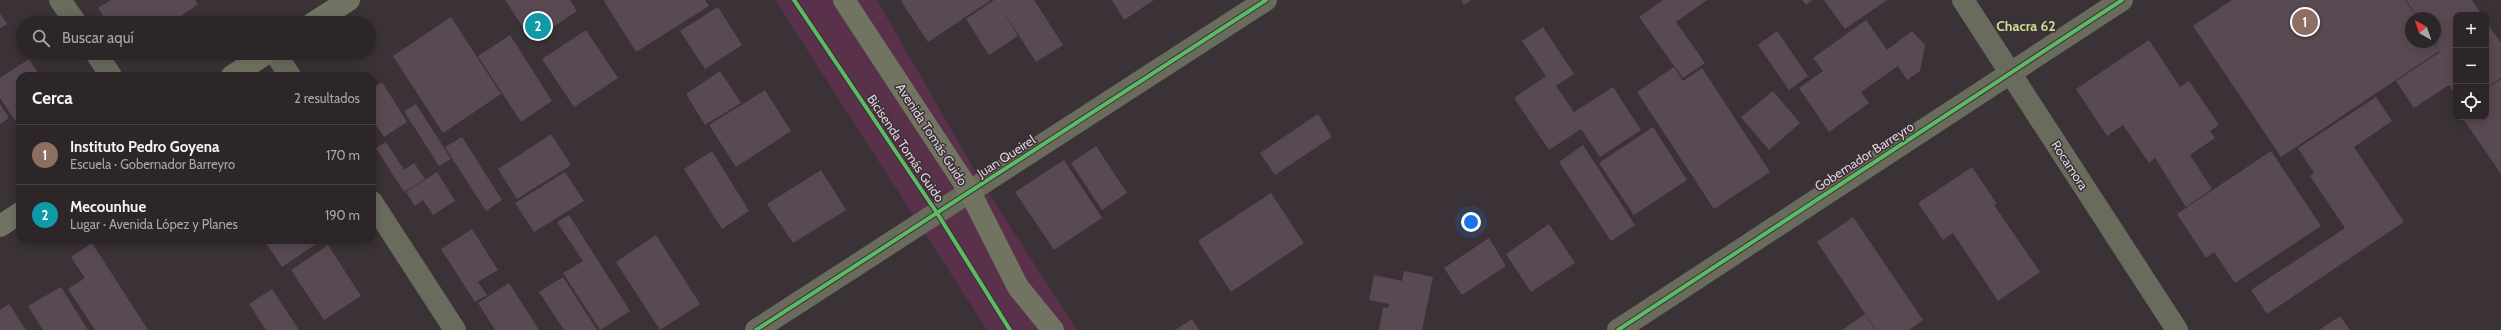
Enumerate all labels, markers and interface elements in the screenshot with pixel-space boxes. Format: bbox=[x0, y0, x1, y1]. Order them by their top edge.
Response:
pin: 1 bbox=[2292, 7, 2318, 37]
pin: 2 bbox=[525, 11, 551, 41]
north arrow bbox=[2405, 12, 2441, 48]
map controls bbox=[2453, 12, 2489, 120]
button: + bbox=[2453, 12, 2489, 48]
search box bbox=[16, 16, 376, 60]
district label: Chacra 62 bbox=[1996, 17, 2056, 35]
icon: search bbox=[30, 27, 52, 49]
text: Buscar aquí bbox=[62, 29, 134, 47]
button: − bbox=[2453, 48, 2489, 84]
street label: Avenida Tomás Guido bbox=[893, 80, 971, 188]
button: locate bbox=[2453, 84, 2489, 120]
text: Cerca bbox=[32, 88, 73, 108]
text: 2 resultados bbox=[294, 90, 360, 106]
street label: Bicisenda Tomás Guido bbox=[864, 91, 948, 205]
street label: Gobernador Barreyro bbox=[1811, 118, 1917, 194]
street label: Juan Queirel bbox=[973, 131, 1038, 181]
street label: Rocamora bbox=[2048, 137, 2092, 193]
text: Instituto Pedro Goyena bbox=[70, 138, 219, 156]
text: 1 bbox=[43, 147, 47, 163]
text: 170 m bbox=[326, 147, 360, 163]
text: Escuela · Gobernador Barreyro bbox=[70, 156, 235, 172]
text: Mecounhue bbox=[70, 198, 146, 216]
text: 2 bbox=[42, 207, 48, 223]
text: 190 m bbox=[325, 207, 360, 223]
your location bbox=[1461, 212, 1481, 232]
text: Lugar · Avenida López y Planes bbox=[70, 216, 238, 232]

